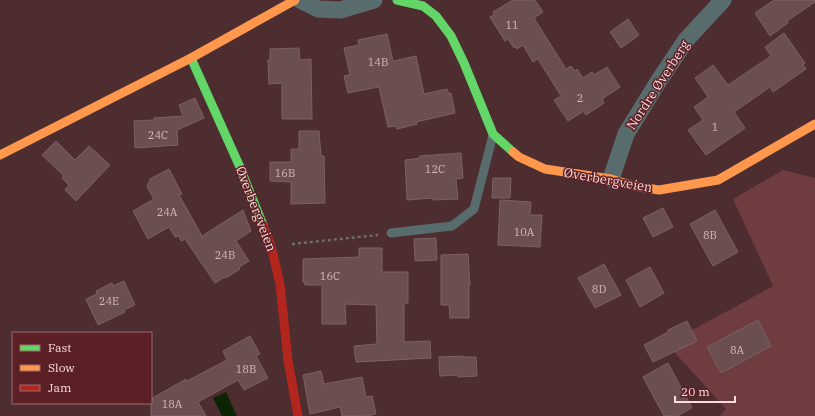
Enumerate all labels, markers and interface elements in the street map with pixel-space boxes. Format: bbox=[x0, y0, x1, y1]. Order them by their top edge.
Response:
house number: 11 bbox=[505, 18, 519, 32]
street label: Nordre Øverberg bbox=[623, 37, 693, 133]
house number: 14B bbox=[368, 55, 388, 69]
house number: 2 bbox=[577, 91, 583, 105]
house number: 1 bbox=[712, 120, 718, 134]
house number: 24C bbox=[148, 128, 168, 142]
house number: 12C bbox=[425, 162, 445, 176]
street label: Øverbergveien bbox=[232, 164, 280, 254]
street label: Øverbergveien bbox=[562, 164, 654, 196]
house number: 16B bbox=[275, 166, 295, 180]
house number: 24A bbox=[157, 205, 178, 219]
house number: 10A bbox=[514, 225, 535, 239]
house number: 8B bbox=[703, 228, 717, 242]
house number: 24B bbox=[215, 248, 235, 262]
house number: 16C bbox=[320, 269, 340, 283]
house number: 8D bbox=[592, 282, 606, 296]
house number: 24E bbox=[99, 294, 119, 308]
legend bbox=[12, 332, 152, 404]
text: Fast bbox=[48, 340, 72, 355]
house number: 8A bbox=[730, 343, 745, 357]
text: Slow bbox=[48, 360, 75, 375]
house number: 18B bbox=[236, 362, 256, 376]
scale bar bbox=[675, 378, 735, 404]
text: Jam bbox=[48, 380, 72, 395]
text: 20 m bbox=[681, 384, 710, 399]
house number: 18A bbox=[162, 397, 183, 411]

